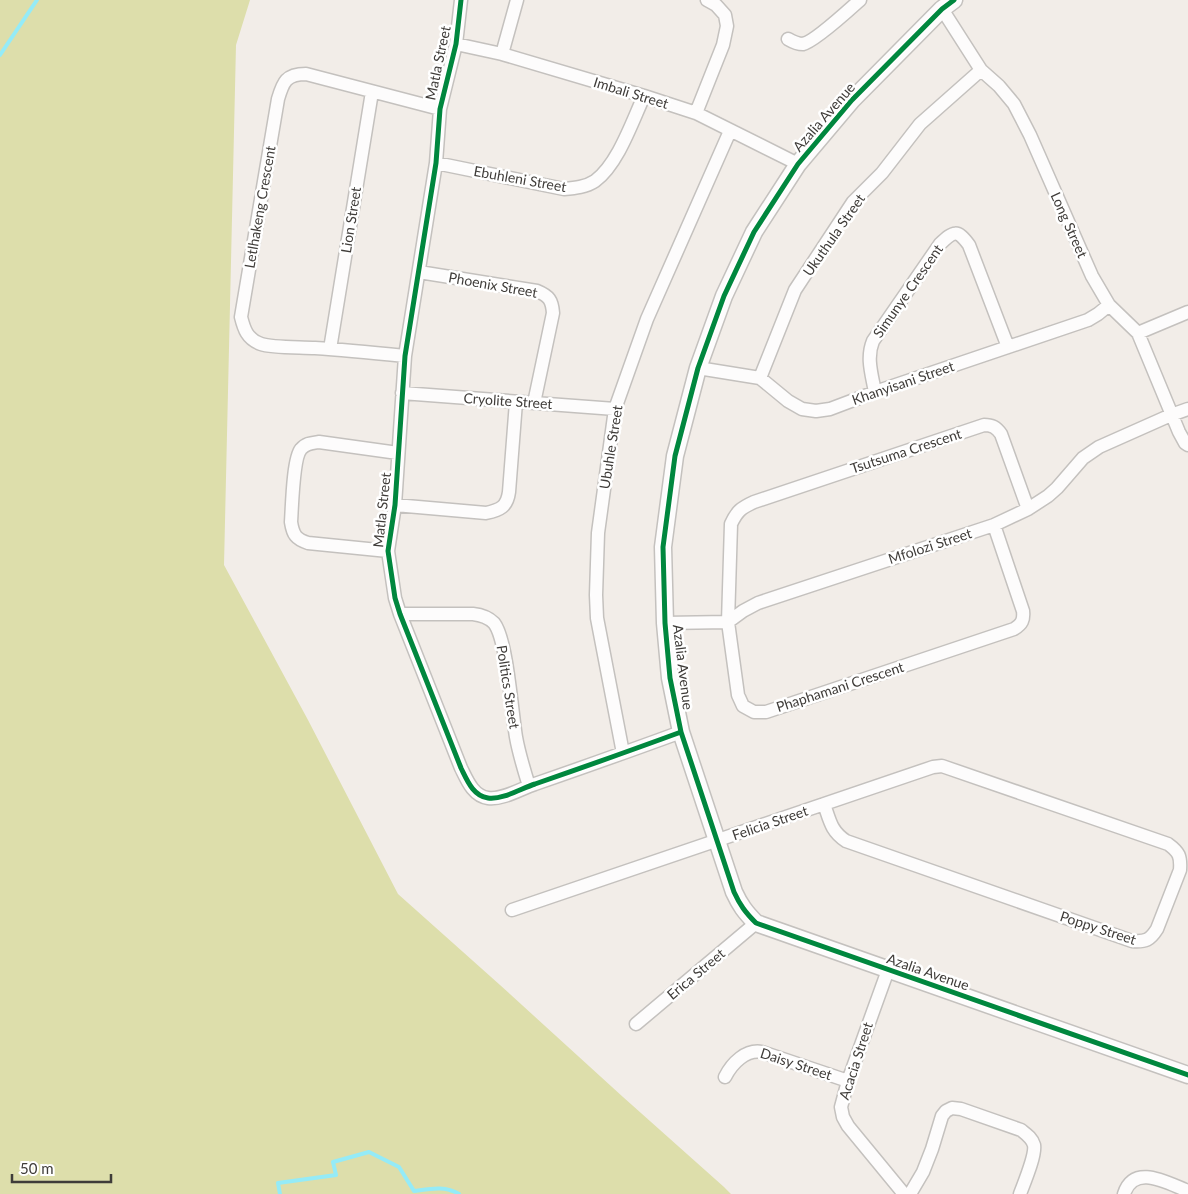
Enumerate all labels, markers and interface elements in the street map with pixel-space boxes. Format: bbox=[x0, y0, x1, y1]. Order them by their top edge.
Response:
street label: Matla Street bbox=[421, 24, 454, 102]
street label: Imbali Street bbox=[592, 73, 671, 112]
street label: Azalia Avenue bbox=[789, 79, 858, 155]
street label: Letlhakeng Crescent bbox=[240, 144, 279, 270]
street label: Ebuhleni Street bbox=[472, 162, 568, 195]
street label: Lion Street bbox=[337, 186, 364, 254]
street label: Long Street bbox=[1047, 189, 1091, 260]
street label: Ukuthula Street bbox=[799, 190, 868, 279]
street label: Simunye Crescent bbox=[869, 241, 946, 341]
street label: Phoenix Street bbox=[447, 268, 539, 301]
street label: Khanyisani Street bbox=[850, 357, 956, 408]
street label: Cryolite Street bbox=[463, 389, 553, 412]
street label: Ubuhle Street bbox=[595, 404, 626, 490]
street label: Tsutsuma Crescent bbox=[848, 425, 964, 476]
street label: Matla Street bbox=[369, 472, 394, 548]
street label: Mfolozi Street bbox=[886, 524, 974, 567]
street label: Azalia Avenue bbox=[670, 623, 697, 711]
street label: Politics Street bbox=[493, 644, 523, 730]
street label: Phaphamani Crescent bbox=[774, 658, 906, 715]
street label: Felicia Street bbox=[730, 802, 810, 843]
street label: Poppy Street bbox=[1058, 907, 1138, 948]
street label: Erica Street bbox=[663, 944, 728, 1003]
street label: Azalia Avenue bbox=[885, 950, 972, 994]
street label: Acacia Street bbox=[835, 1020, 876, 1102]
street label: Daisy Street bbox=[758, 1044, 834, 1083]
scale bar bbox=[12, 1152, 111, 1184]
text: 50 m bbox=[20, 1159, 54, 1177]

